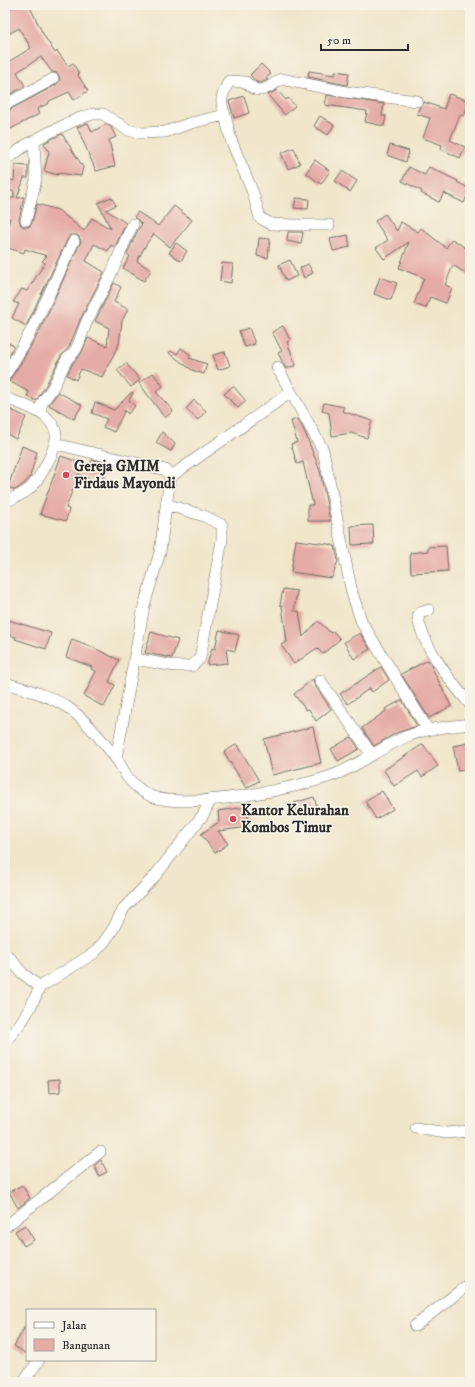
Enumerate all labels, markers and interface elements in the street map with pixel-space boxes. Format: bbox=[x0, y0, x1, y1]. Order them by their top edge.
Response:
scale bar bbox=[321, 26, 408, 52]
text: 50 m bbox=[327, 33, 351, 48]
place label: Gereja GMIM Firdaus Mayondi bbox=[74, 457, 176, 493]
marker: Gereja GMIM Firdaus Mayondi bbox=[61, 470, 71, 480]
place label: Kantor Kelurahan Kombos Timur bbox=[241, 801, 349, 837]
marker: Kantor Kelurahan Kombos Timur bbox=[228, 814, 238, 824]
legend bbox=[26, 1309, 156, 1361]
text: Jalan bbox=[61, 1318, 87, 1333]
text: Bangunan bbox=[62, 1338, 111, 1353]

